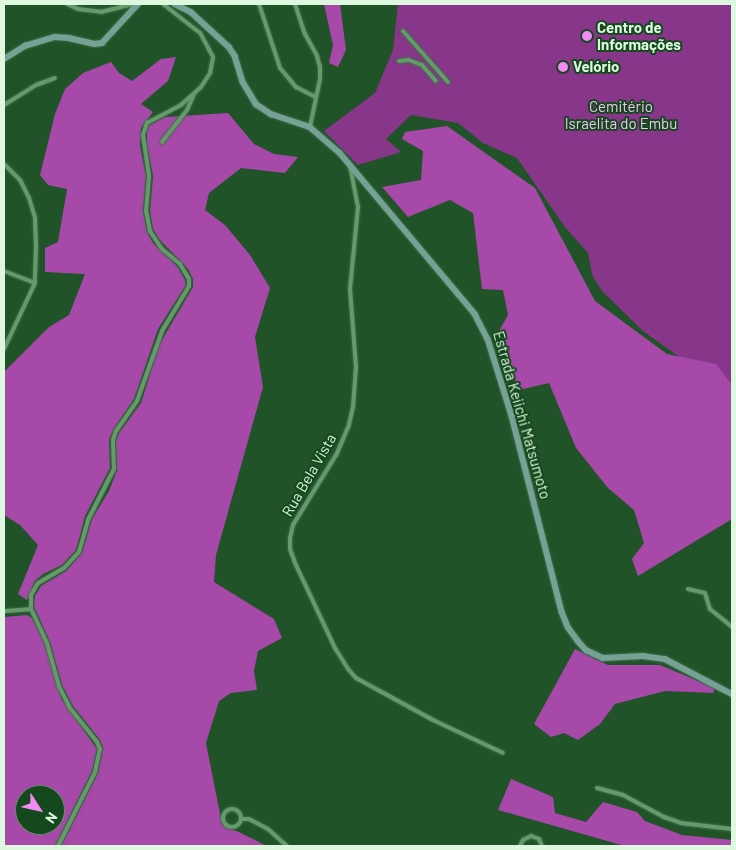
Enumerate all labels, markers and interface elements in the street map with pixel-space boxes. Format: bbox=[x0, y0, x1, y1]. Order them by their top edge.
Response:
place label: Centro de Informações bbox=[597, 18, 681, 53]
marker: Centro de Informações bbox=[581, 30, 593, 42]
place label: Velório bbox=[573, 58, 619, 76]
marker: Velório bbox=[557, 61, 569, 73]
park label: Cemitério Israelita do Embu bbox=[565, 97, 677, 132]
street label: Estrada Keiichi Matsumoto bbox=[489, 329, 555, 501]
street label: Rua Bela Vista bbox=[278, 430, 340, 520]
north arrow bbox=[15, 785, 65, 835]
text: N bbox=[42, 810, 62, 827]

